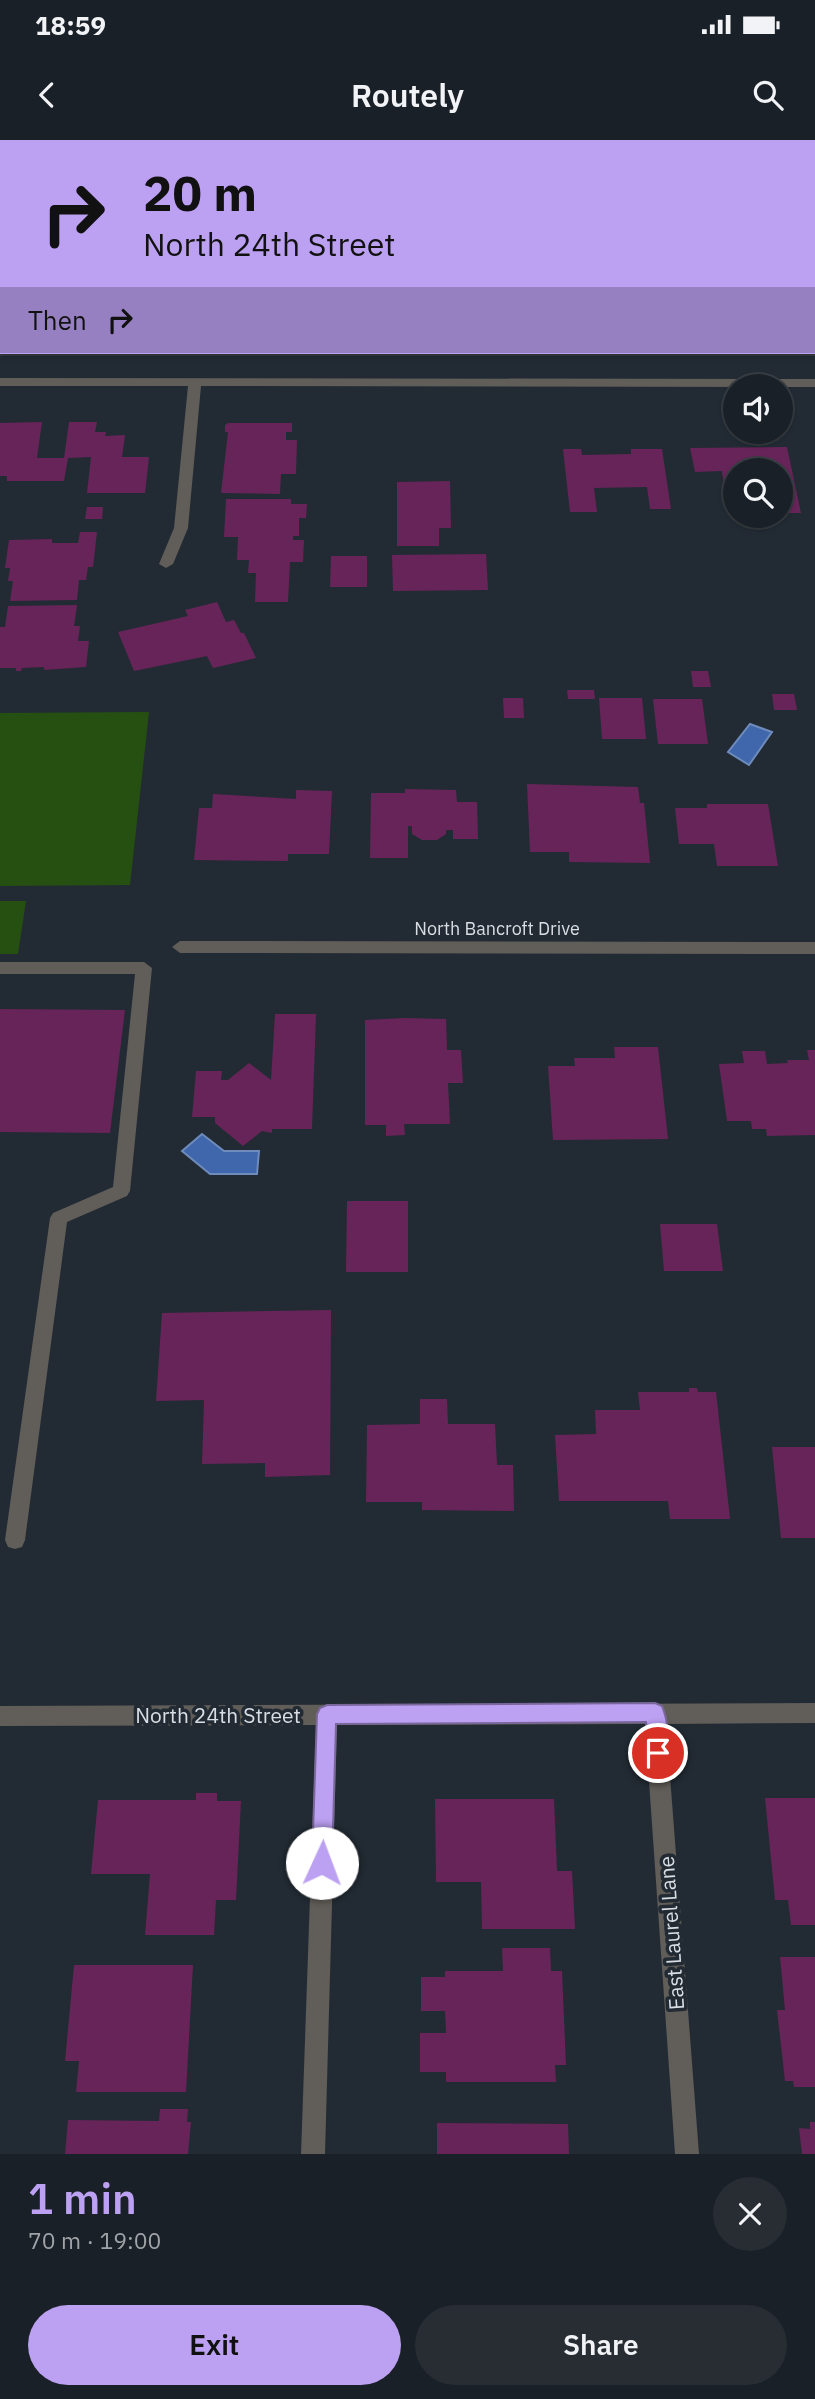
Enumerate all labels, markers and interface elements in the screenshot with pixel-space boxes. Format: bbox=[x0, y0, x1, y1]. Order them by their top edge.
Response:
text: 18:59 bbox=[35, 8, 106, 42]
text: Routely bbox=[351, 74, 464, 116]
icon: back bbox=[28, 76, 66, 114]
icon: search bbox=[749, 76, 787, 114]
text: 20 m bbox=[143, 161, 257, 224]
icon: right bbox=[28, 168, 119, 259]
text: North 24th Street bbox=[143, 223, 396, 265]
icon: right bbox=[101, 301, 139, 339]
text: Then bbox=[28, 303, 87, 337]
map controls bbox=[723, 374, 793, 528]
button: sound bbox=[723, 374, 793, 444]
button: search bbox=[723, 458, 793, 528]
street label: North Bancroft Drive bbox=[414, 917, 580, 940]
street label: North 24th Street bbox=[135, 1701, 301, 1729]
pin bbox=[628, 1723, 688, 1783]
icon: arrive bbox=[639, 1734, 677, 1772]
position arrow bbox=[285, 1826, 359, 1900]
street label: East Laurel Lane bbox=[652, 1855, 690, 2011]
text: 1 min bbox=[28, 2171, 137, 2226]
button: close bbox=[713, 2177, 787, 2251]
text: 70 m · 19:00 bbox=[28, 2225, 161, 2255]
button: Exit bbox=[28, 2305, 401, 2385]
button: Share bbox=[415, 2305, 787, 2385]

